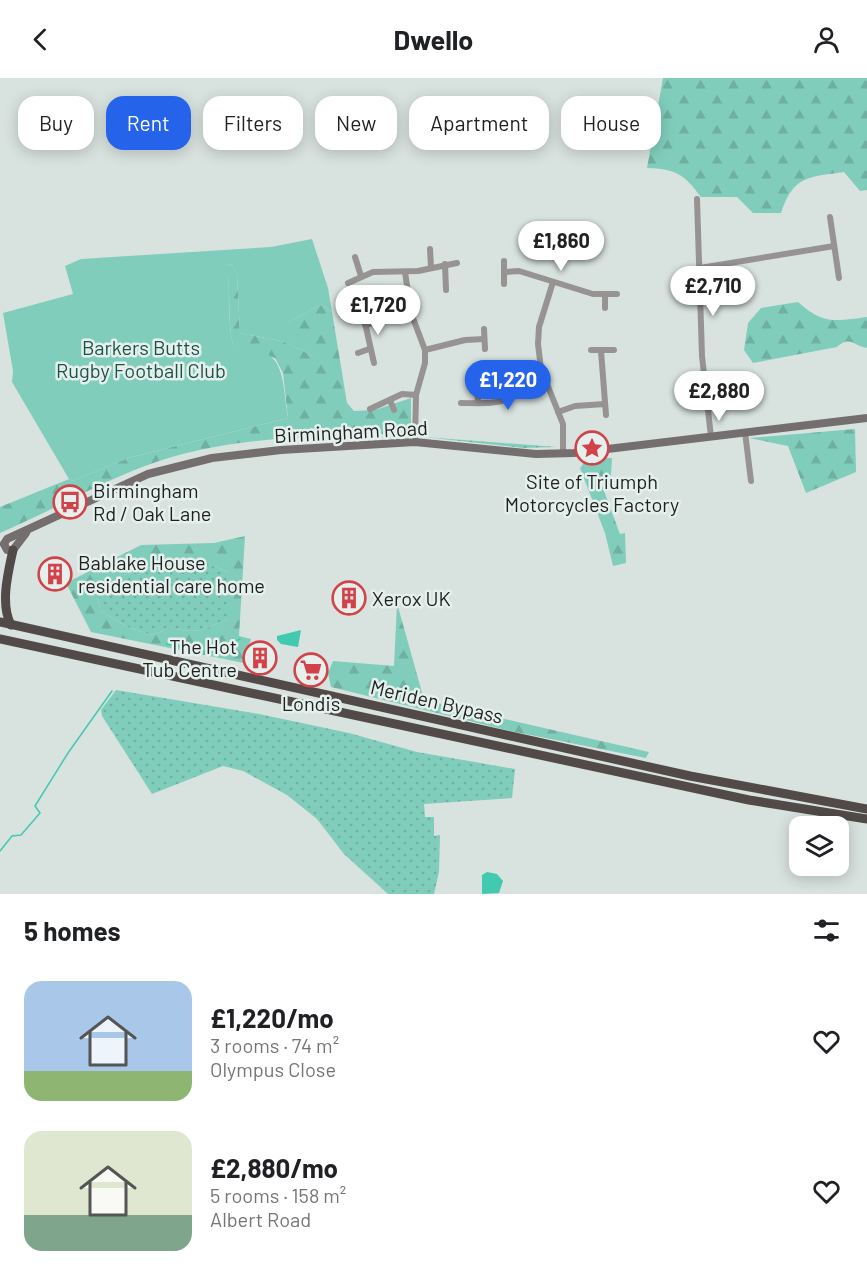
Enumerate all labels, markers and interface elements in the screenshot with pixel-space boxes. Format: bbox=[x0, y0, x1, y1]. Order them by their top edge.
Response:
icon: back bbox=[24, 23, 57, 56]
text: Dwello bbox=[394, 23, 473, 55]
icon: person bbox=[810, 23, 843, 56]
chip: Buy bbox=[18, 96, 94, 150]
chip: Rent bbox=[106, 96, 191, 150]
chip: Filters bbox=[203, 96, 303, 150]
chip: New bbox=[315, 96, 397, 150]
chip: Apartment bbox=[409, 96, 549, 150]
chip: House bbox=[561, 96, 661, 150]
pin: £1,860 bbox=[512, 221, 610, 272]
text: £1,860 bbox=[532, 228, 590, 252]
pin: £2,710 bbox=[664, 266, 762, 317]
text: £2,710 bbox=[684, 273, 742, 297]
pin: £1,720 bbox=[329, 285, 427, 336]
text: £1,720 bbox=[349, 292, 407, 316]
park label: Barkers Butts Rugby Football Club bbox=[56, 335, 226, 382]
pin: £1,220 bbox=[459, 360, 557, 411]
text: £1,220 bbox=[479, 367, 537, 391]
pin: £2,880 bbox=[670, 371, 768, 422]
text: £2,880 bbox=[688, 378, 750, 402]
street label: Birmingham Road bbox=[274, 415, 428, 447]
place icon: Site of Triumph Motorcycles Factory bbox=[574, 430, 610, 466]
place label: Site of Triumph Motorcycles Factory bbox=[505, 469, 679, 516]
place label: Birmingham Rd / Oak Lane bbox=[93, 478, 212, 525]
bus stop icon: Birmingham Rd / Oak Lane bbox=[52, 484, 88, 520]
place label: Bablake House residential care home bbox=[78, 550, 265, 597]
building icon: Bablake House residential care home bbox=[37, 556, 73, 592]
building icon: Xerox UK bbox=[331, 580, 367, 616]
place label: Xerox UK bbox=[372, 586, 451, 610]
place label: The Hot Tub Centre bbox=[142, 634, 237, 681]
building icon: The Hot Tub Centre bbox=[242, 640, 278, 676]
supermarket icon: Londis bbox=[293, 652, 329, 688]
street label: Meriden Bypass bbox=[368, 674, 506, 728]
place label: Londis bbox=[282, 691, 340, 715]
map controls bbox=[789, 816, 849, 876]
button: layers bbox=[789, 816, 849, 876]
icon: filters bbox=[810, 914, 843, 947]
text: 5 homes bbox=[24, 915, 121, 946]
text: £1,220/mo bbox=[210, 1002, 334, 1033]
icon: home bbox=[72, 1005, 144, 1077]
icon: heart bbox=[810, 1025, 843, 1058]
text: 3 rooms · 74 m² bbox=[210, 1033, 339, 1057]
text: Olympus Close bbox=[210, 1057, 336, 1081]
text: £2,880/mo bbox=[210, 1152, 338, 1183]
icon: home bbox=[72, 1155, 144, 1227]
icon: heart bbox=[810, 1175, 843, 1208]
text: 5 rooms · 158 m² bbox=[210, 1183, 346, 1207]
text: Albert Road bbox=[210, 1207, 311, 1231]

